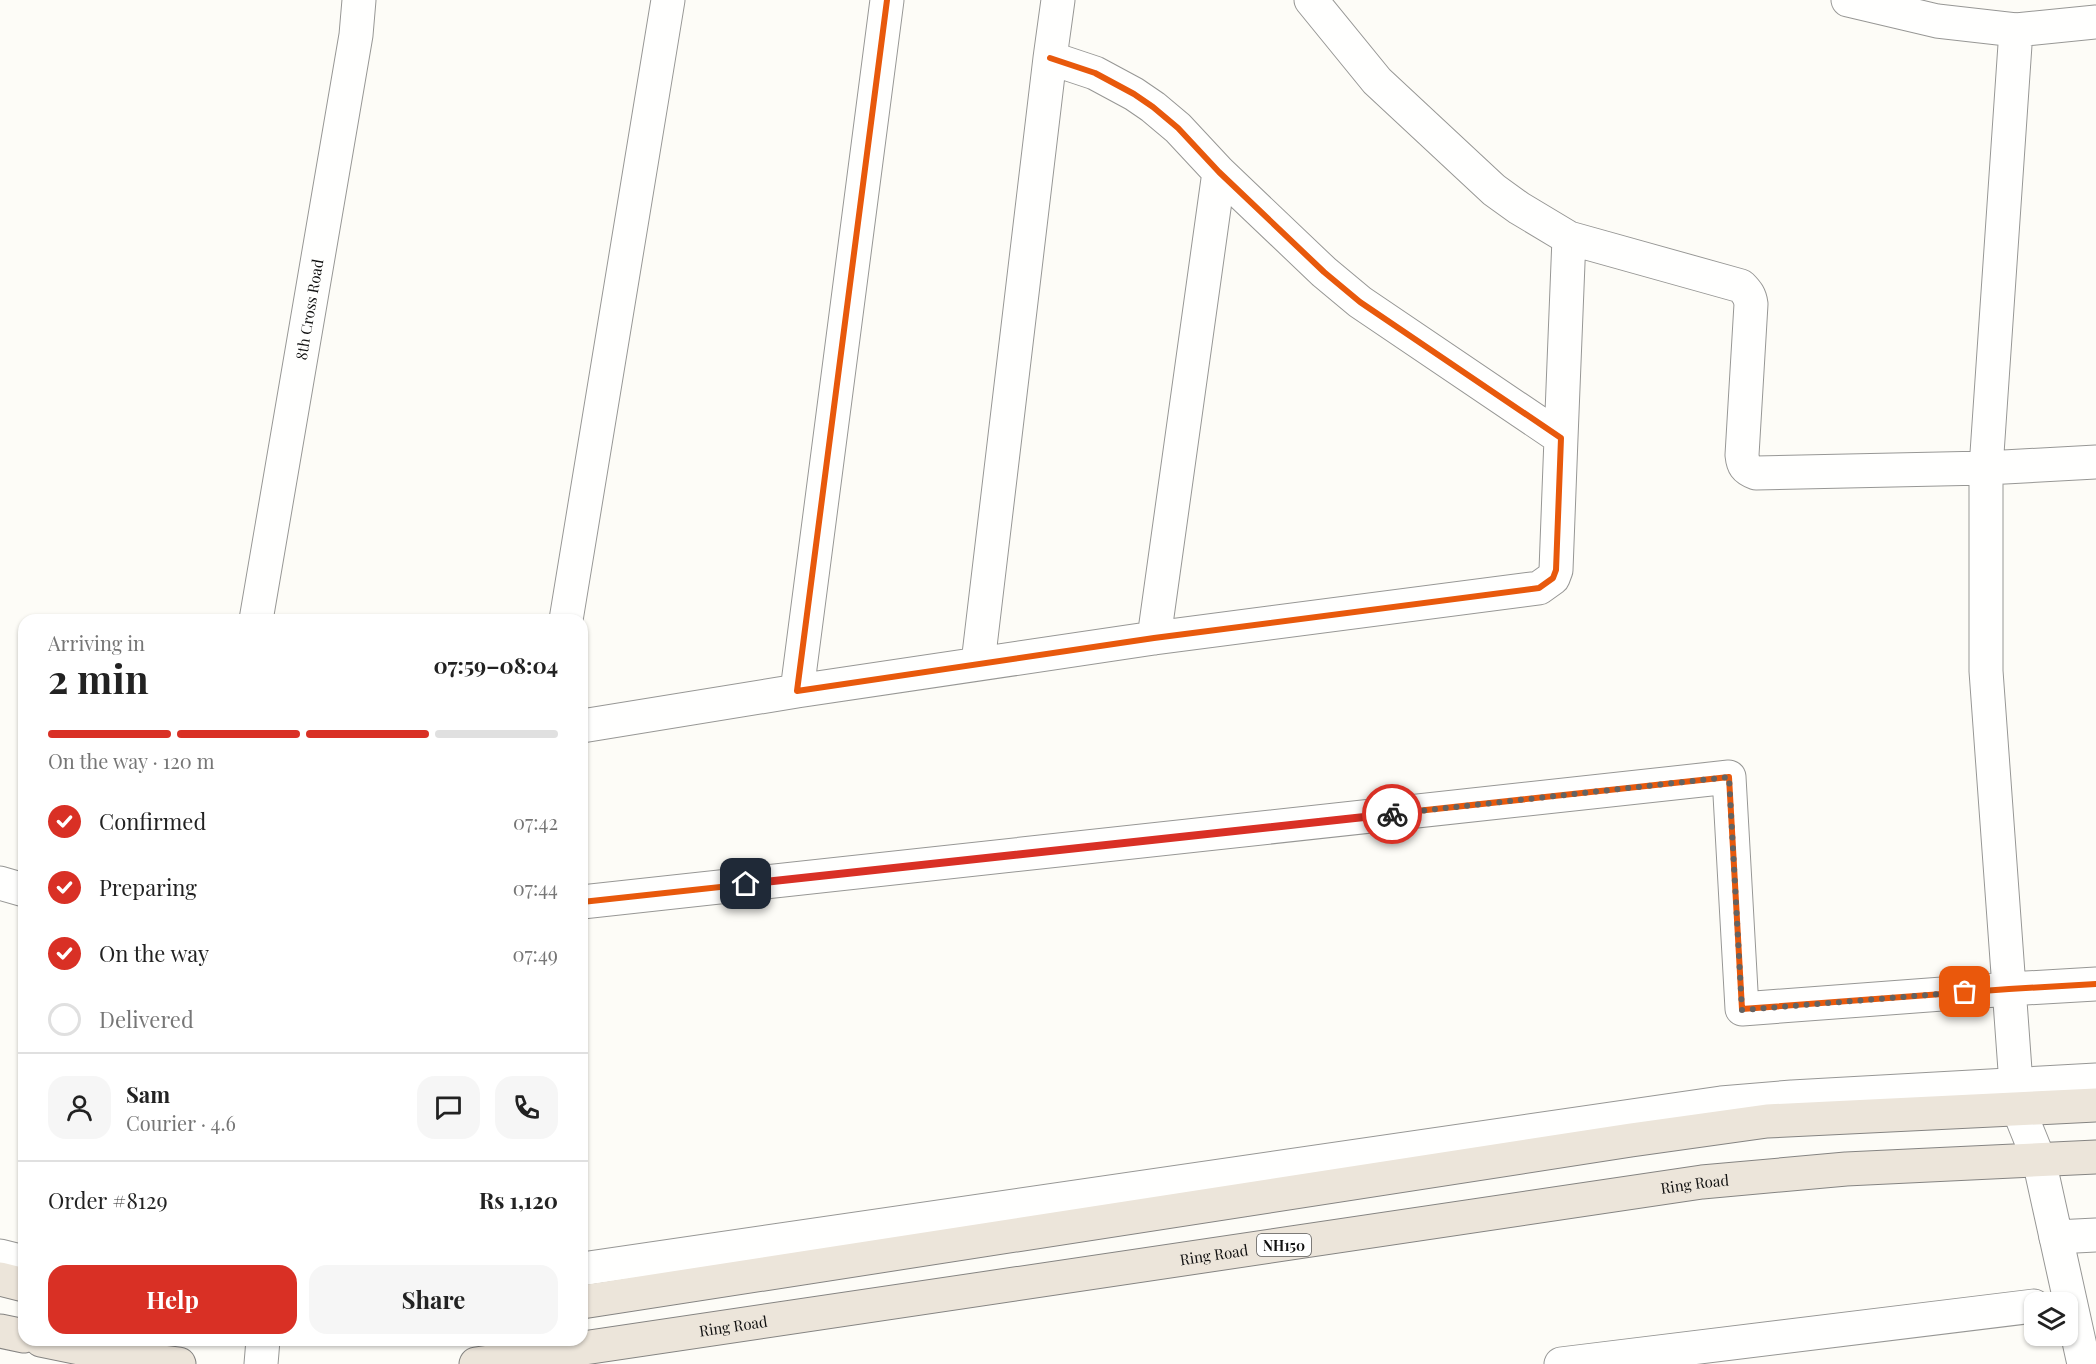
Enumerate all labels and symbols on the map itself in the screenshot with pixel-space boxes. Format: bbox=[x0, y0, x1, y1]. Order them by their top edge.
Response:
street label: 8th Cross Road bbox=[291, 257, 328, 361]
courier bbox=[1362, 784, 1422, 844]
pin bbox=[720, 858, 771, 909]
pin bbox=[1939, 966, 1990, 1017]
street label: Ring Road bbox=[1659, 1170, 1730, 1198]
road number: NH150 bbox=[1257, 1234, 1311, 1256]
street label: Ring Road bbox=[1178, 1239, 1250, 1269]
street label: Ring Road bbox=[698, 1311, 769, 1341]

